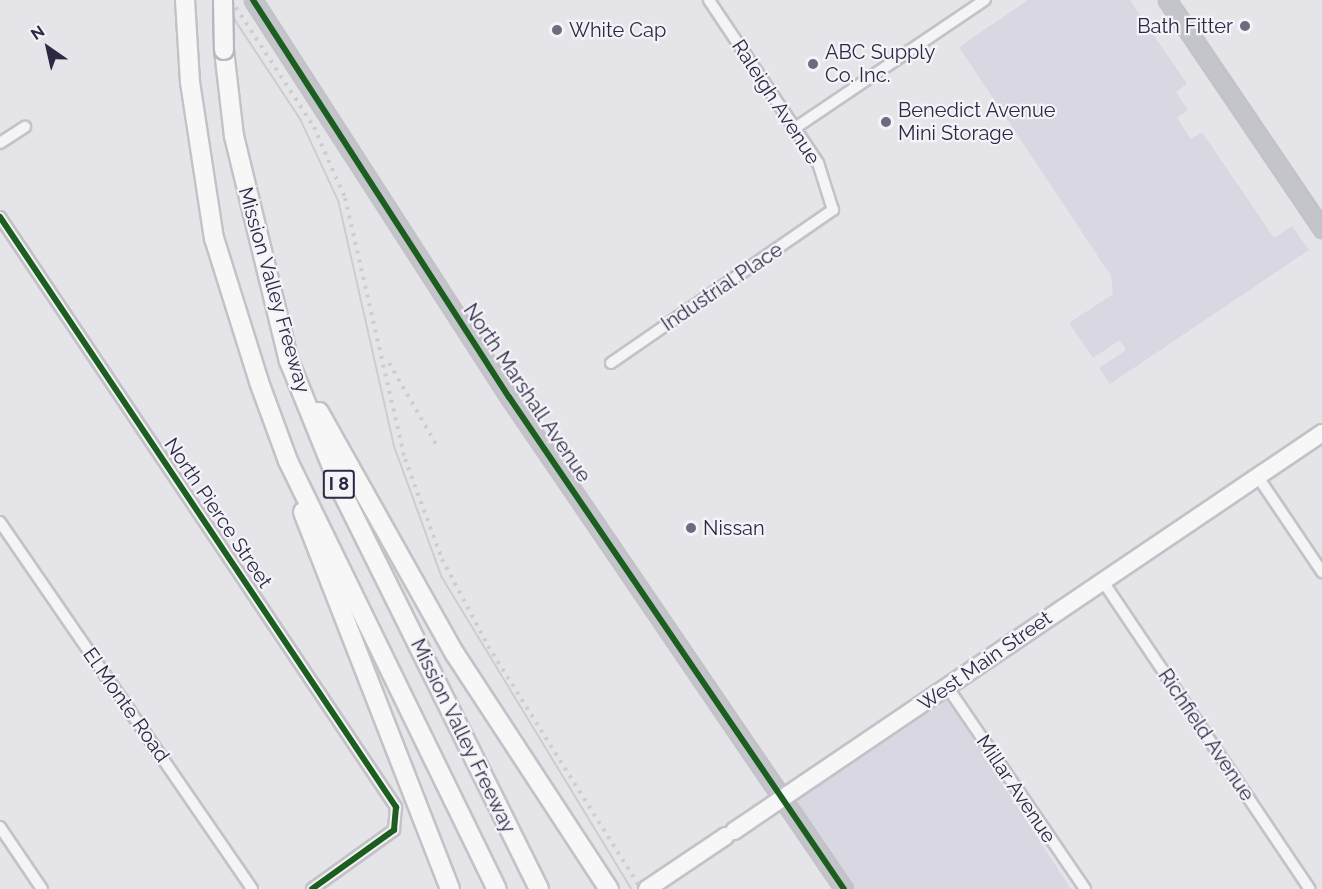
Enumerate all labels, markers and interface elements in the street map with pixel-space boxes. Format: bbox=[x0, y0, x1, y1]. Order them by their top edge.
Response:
place label: Bath Fitter bbox=[1137, 14, 1233, 38]
north arrow bbox=[18, 18, 78, 78]
place label: White Cap bbox=[569, 18, 666, 42]
marker: Bath Fitter bbox=[1238, 19, 1252, 33]
text: N bbox=[27, 21, 48, 44]
marker: White Cap bbox=[550, 23, 564, 37]
street label: Raleigh Avenue bbox=[727, 35, 825, 169]
place label: ABC Supply Co. Inc. bbox=[825, 40, 935, 87]
marker: ABC Supply Co. Inc. bbox=[806, 57, 820, 71]
place label: Benedict Avenue Mini Storage bbox=[898, 98, 1056, 145]
marker: Benedict Avenue Mini Storage bbox=[879, 115, 893, 129]
street label: Mission Valley Freeway bbox=[233, 184, 315, 396]
street label: Industrial Place bbox=[657, 237, 787, 337]
street label: North Marshall Avenue bbox=[458, 299, 596, 487]
street label: North Pierce Street bbox=[159, 433, 277, 593]
road number: I 8 bbox=[322, 469, 356, 499]
place label: Nissan bbox=[703, 516, 765, 540]
marker: Nissan bbox=[684, 521, 698, 535]
street label: West Main Street bbox=[914, 606, 1056, 716]
street label: Mission Valley Freeway bbox=[405, 634, 521, 838]
street label: El Monte Road bbox=[77, 643, 175, 767]
street label: Richfield Avenue bbox=[1153, 664, 1259, 806]
street label: Millar Avenue bbox=[971, 730, 1061, 848]

